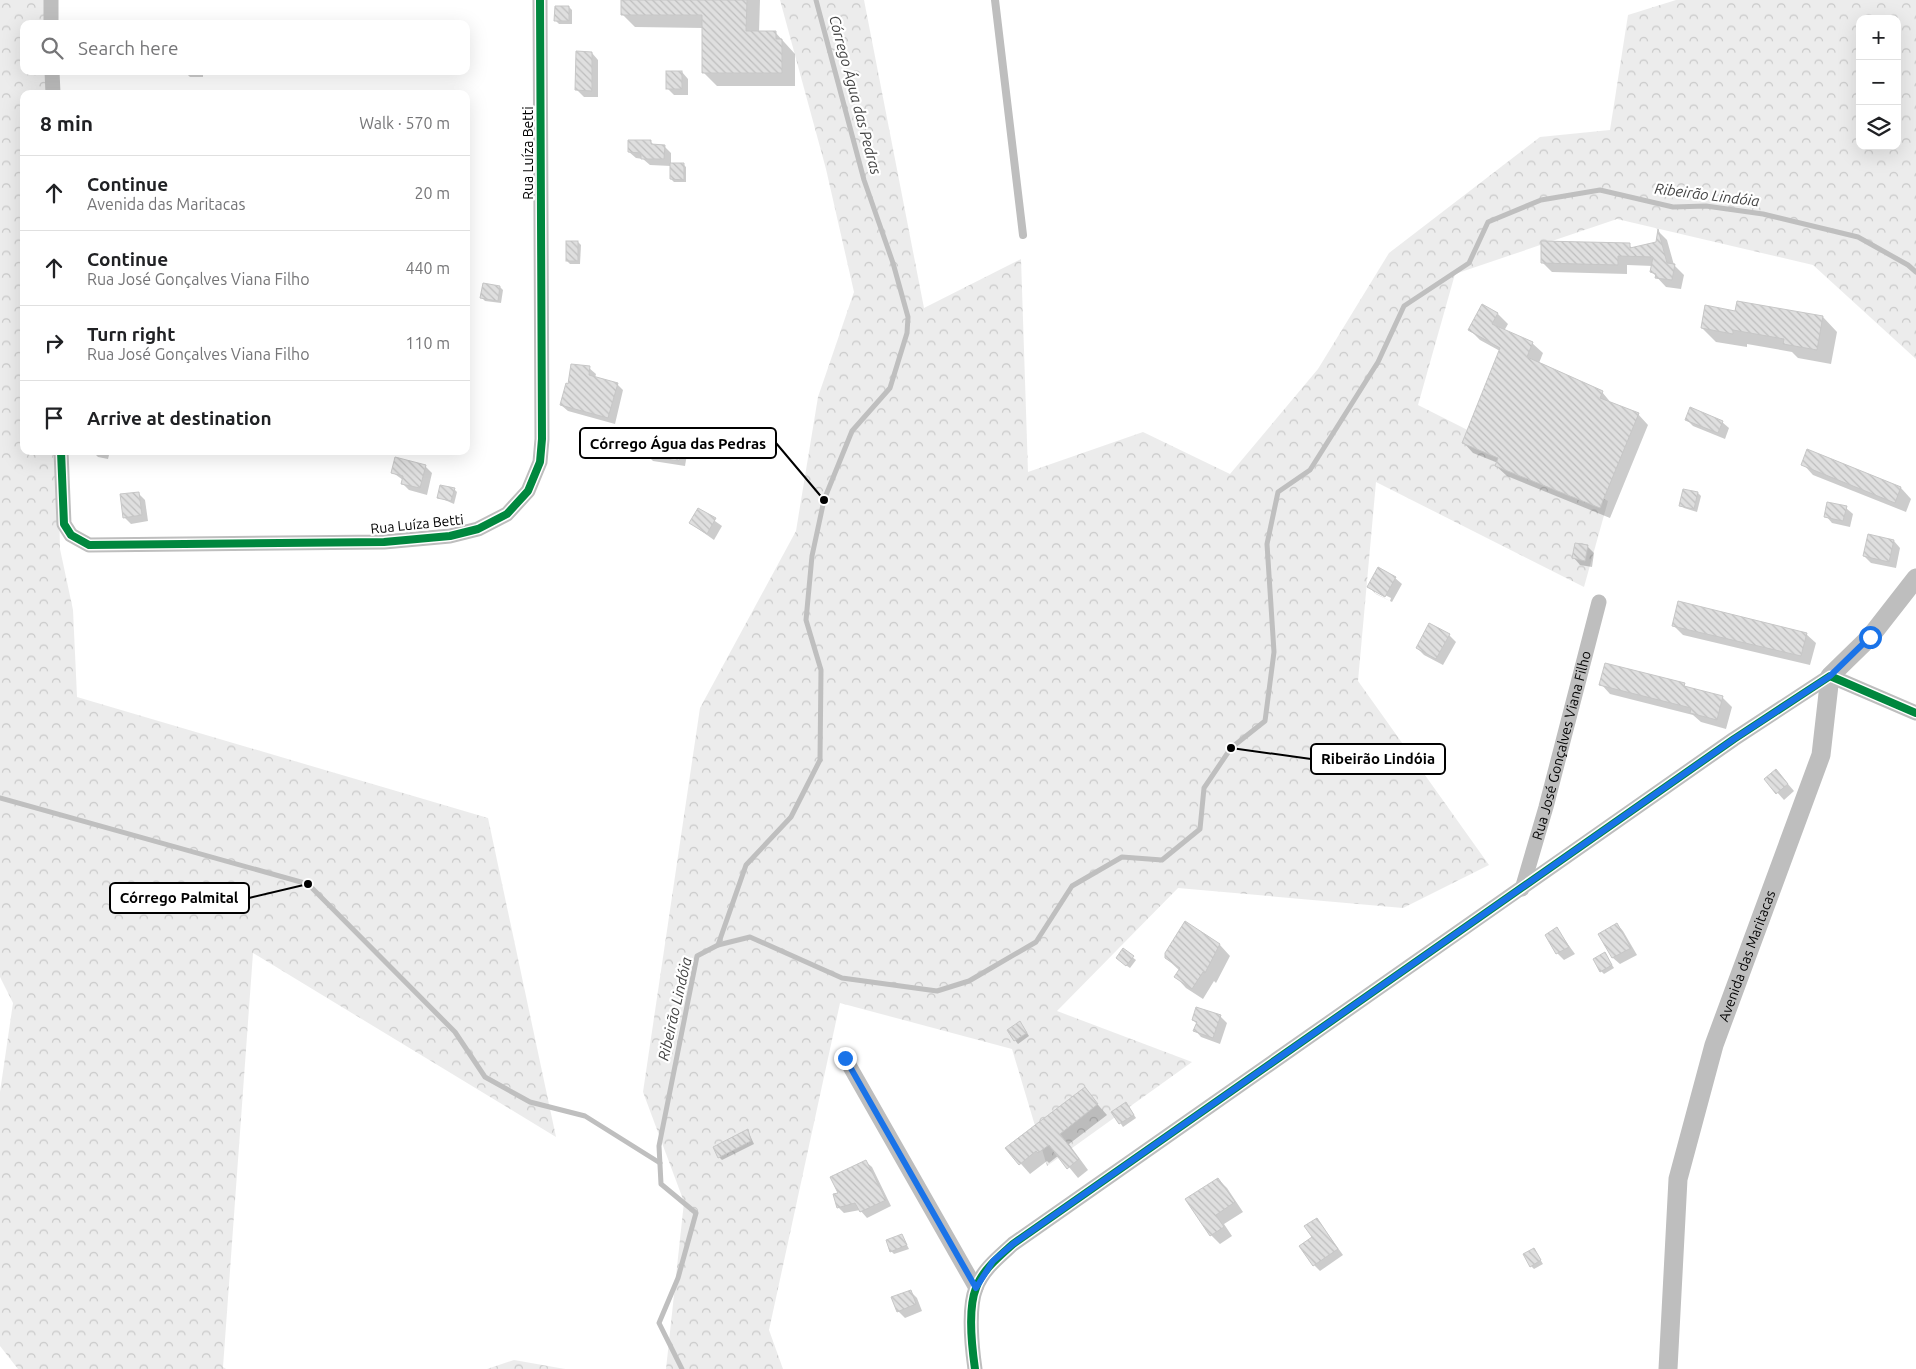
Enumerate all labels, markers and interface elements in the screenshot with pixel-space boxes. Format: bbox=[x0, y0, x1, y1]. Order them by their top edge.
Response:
water label: Córrego Água das Pedras bbox=[826, 13, 885, 177]
map controls bbox=[1856, 15, 1901, 150]
button: + bbox=[1856, 15, 1901, 60]
search box bbox=[20, 20, 470, 75]
icon: search bbox=[38, 34, 66, 62]
text: Search here bbox=[78, 37, 178, 59]
button: − bbox=[1856, 60, 1901, 105]
button: layers bbox=[1856, 105, 1901, 150]
street label: Rua Luíza Betti bbox=[520, 106, 536, 200]
text: 8 min bbox=[40, 111, 93, 135]
text: Walk · 570 m bbox=[359, 114, 450, 132]
text: Continue bbox=[87, 173, 168, 195]
icon: ahead bbox=[40, 179, 68, 207]
water label: Ribeirão Lindóia bbox=[1654, 180, 1761, 209]
text: 20 m bbox=[414, 184, 450, 202]
text: Avenida das Maritacas bbox=[87, 195, 245, 213]
text: Continue bbox=[87, 248, 168, 270]
icon: ahead bbox=[40, 254, 68, 282]
text: 440 m bbox=[405, 259, 450, 277]
text: Rua José Gonçalves Viana Filho bbox=[87, 270, 310, 288]
text: Turn right bbox=[87, 323, 175, 345]
icon: right bbox=[40, 329, 68, 357]
text: 110 m bbox=[405, 334, 450, 352]
text: Rua José Gonçalves Viana Filho bbox=[87, 345, 310, 363]
icon: arrive bbox=[40, 404, 68, 432]
text: Arrive at destination bbox=[87, 407, 272, 429]
callout: Córrego Água das Pedras bbox=[580, 428, 776, 458]
text: Córrego Água das Pedras bbox=[590, 435, 766, 452]
street label: Rua Luíza Betti bbox=[370, 511, 464, 537]
route start bbox=[1859, 626, 1882, 649]
street label: Rua José Gonçalves Viana Filho bbox=[1529, 649, 1594, 842]
callout: Ribeirão Lindóia bbox=[1311, 744, 1445, 774]
text: Ribeirão Lindóia bbox=[1321, 750, 1435, 767]
callout: Córrego Palmital bbox=[110, 883, 249, 913]
street label: Avenida das Maritacas bbox=[1715, 888, 1778, 1024]
text: Córrego Palmital bbox=[120, 889, 239, 906]
water label: Ribeirão Lindóia bbox=[654, 956, 695, 1062]
route end bbox=[834, 1047, 857, 1070]

